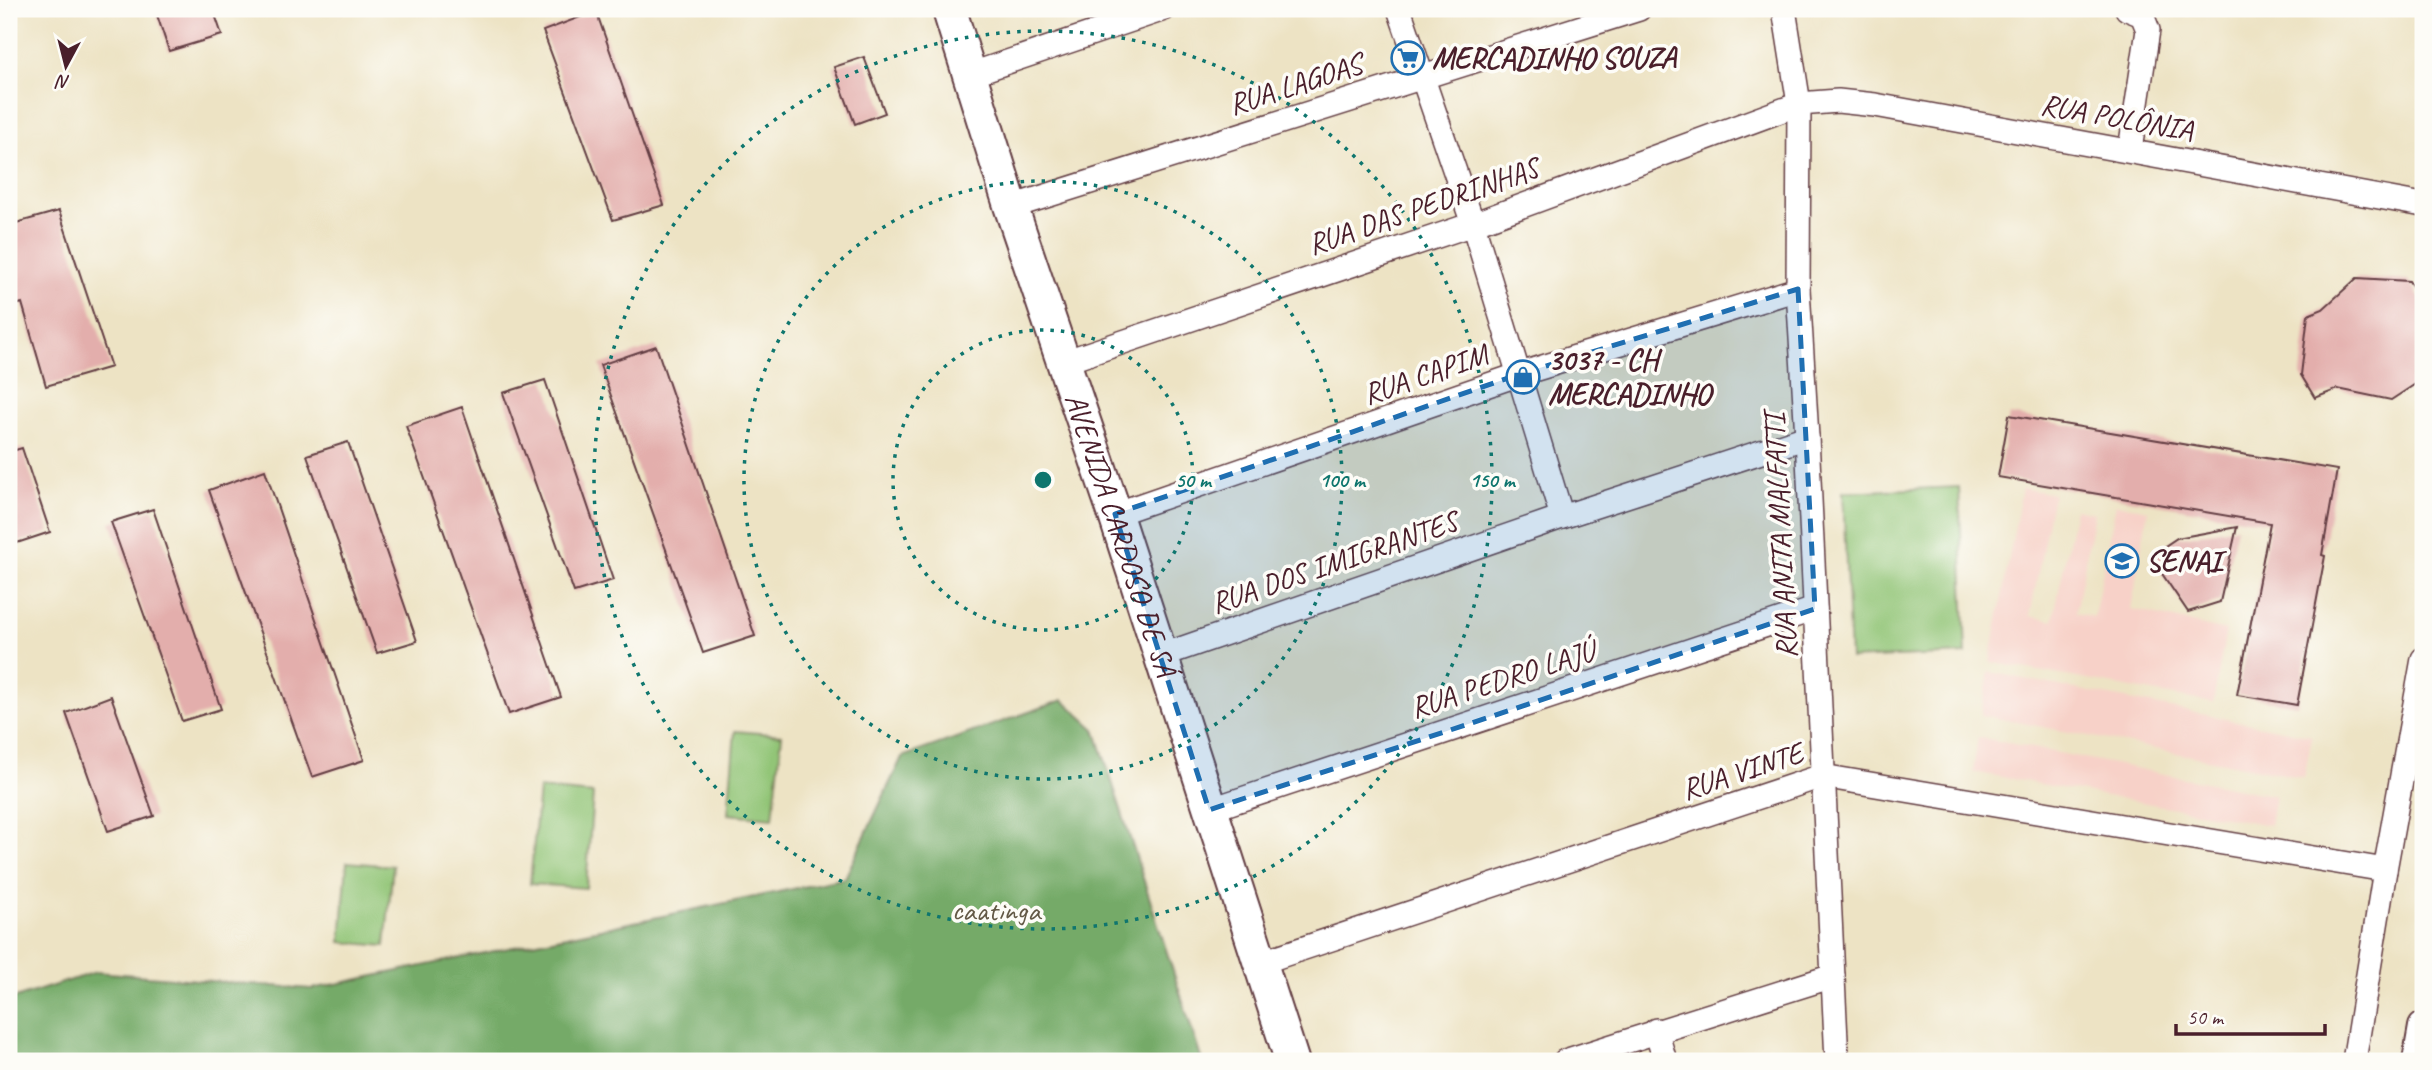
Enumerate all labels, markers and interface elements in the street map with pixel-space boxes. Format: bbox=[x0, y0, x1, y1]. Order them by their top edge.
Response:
north arrow bbox=[32, 32, 102, 102]
supermarket icon: MERCADINHO SOUZA bbox=[1389, 39, 1427, 77]
place label: MERCADINHO SOUZA bbox=[1432, 39, 1679, 77]
street label: RUA LAGOAS bbox=[1224, 43, 1372, 123]
text: N bbox=[54, 69, 71, 95]
street label: RUA POLÔNIA bbox=[2038, 85, 2197, 149]
street label: RUA DAS PEDRINHAS bbox=[1302, 147, 1548, 263]
street label: RUA CAPIM bbox=[1358, 334, 1495, 413]
place label: 3037 - CH MERCADINHO bbox=[1548, 341, 1714, 413]
shop icon: 3037 - CH MERCADINHO bbox=[1504, 358, 1542, 396]
street label: AVENIDA CARDOSO DE SÁ bbox=[1056, 388, 1186, 685]
street label: RUA ANITA MALFATTI bbox=[1754, 407, 1805, 659]
text: 50 m bbox=[1175, 467, 1213, 493]
text: 100 m bbox=[1319, 467, 1367, 493]
text: 150 m bbox=[1469, 467, 1517, 493]
centre of rings bbox=[1031, 468, 1055, 492]
street label: RUA DOS IMIGRANTES bbox=[1206, 501, 1467, 622]
school or university icon: SENAI bbox=[2103, 542, 2141, 580]
place label: SENAI bbox=[2146, 542, 2227, 580]
street label: RUA PEDRO LAJÚ bbox=[1405, 630, 1604, 727]
street label: RUA VINTE bbox=[1677, 732, 1811, 808]
park label: caatinga bbox=[952, 891, 1042, 929]
scale bar bbox=[2176, 993, 2325, 1037]
text: 50 m bbox=[2187, 1004, 2225, 1030]

